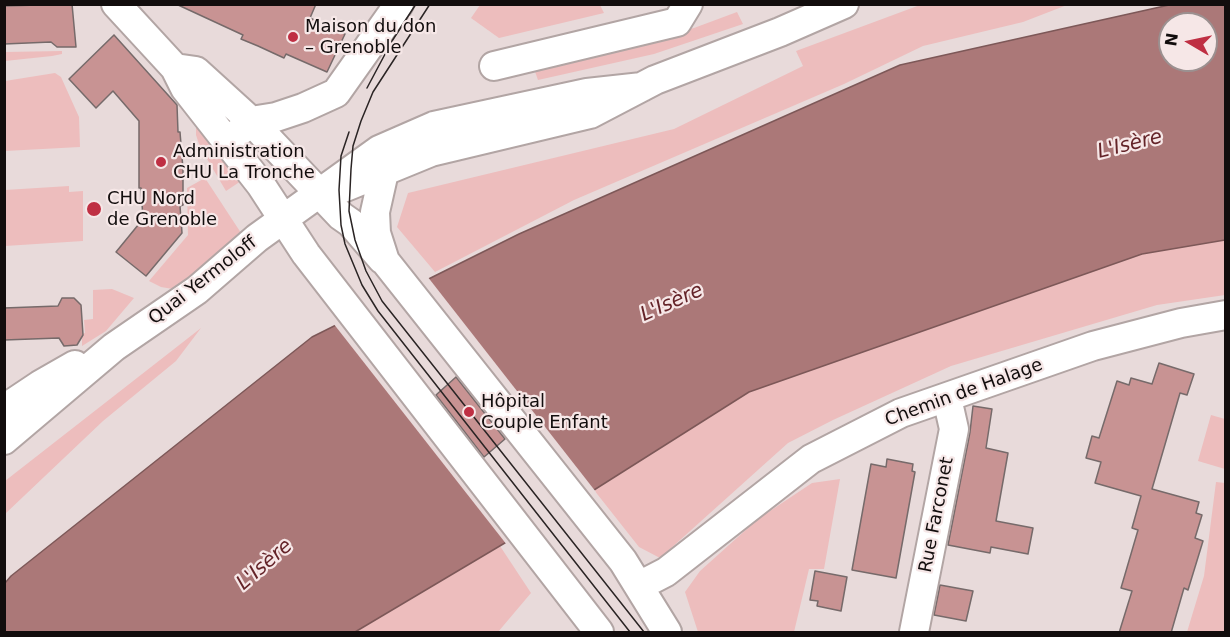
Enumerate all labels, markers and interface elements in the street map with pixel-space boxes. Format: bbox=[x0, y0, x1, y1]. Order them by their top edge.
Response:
north arrow bbox=[1158, 12, 1218, 72]
place label: Maison du don – Grenoble bbox=[305, 16, 436, 58]
marker: Maison du don – Grenoble bbox=[286, 30, 300, 44]
text: N bbox=[1161, 31, 1182, 48]
water label: L'Isère bbox=[1095, 125, 1165, 165]
place label: Administration CHU La Tronche bbox=[173, 141, 315, 184]
marker: Administration CHU La Tronche bbox=[154, 155, 168, 169]
place label: CHU Nord de Grenoble bbox=[107, 188, 217, 230]
marker: CHU Nord de Grenoble bbox=[85, 200, 103, 218]
street label: Quai Yermoloff bbox=[145, 232, 261, 330]
water label: L'Isère bbox=[637, 279, 707, 327]
street label: Chemin de Halage bbox=[882, 354, 1046, 432]
place label: Hôpital Couple Enfant bbox=[481, 391, 608, 434]
marker: Hôpital Couple Enfant bbox=[462, 405, 476, 419]
street label: Rue Farconet bbox=[915, 455, 959, 575]
water label: L'Isère bbox=[232, 534, 298, 596]

